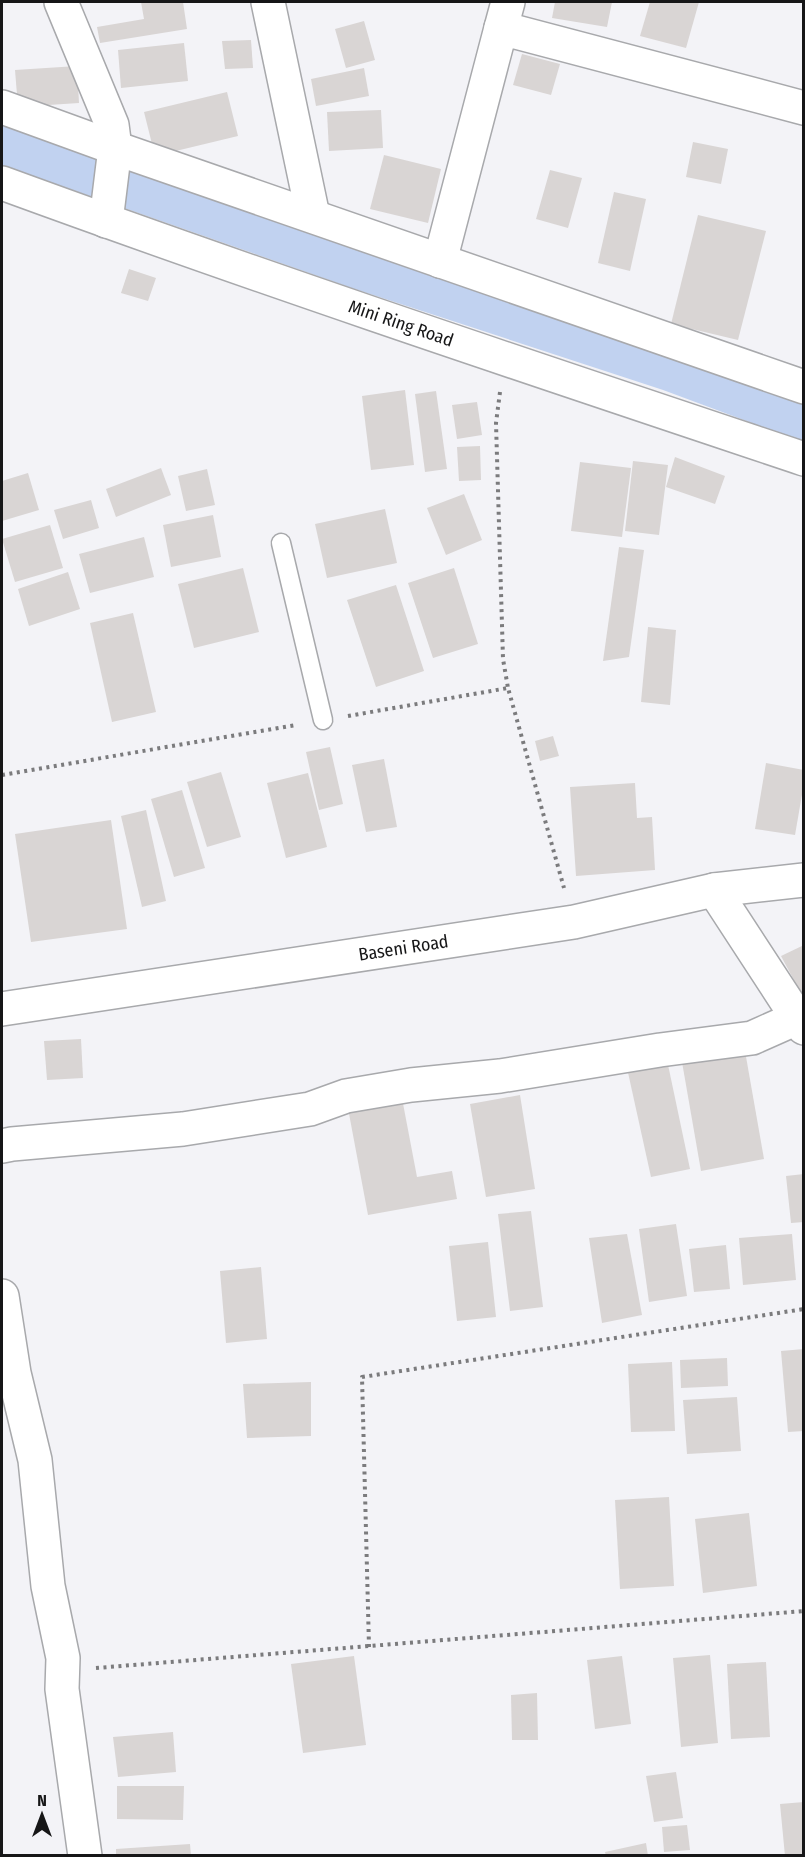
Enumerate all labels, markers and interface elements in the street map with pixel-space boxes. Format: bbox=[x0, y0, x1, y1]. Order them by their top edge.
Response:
street label: Mini Ring Road bbox=[346, 295, 456, 351]
street label: Baseni Road bbox=[357, 930, 450, 966]
north arrow bbox=[12, 1785, 72, 1845]
text: N bbox=[37, 1791, 47, 1810]

